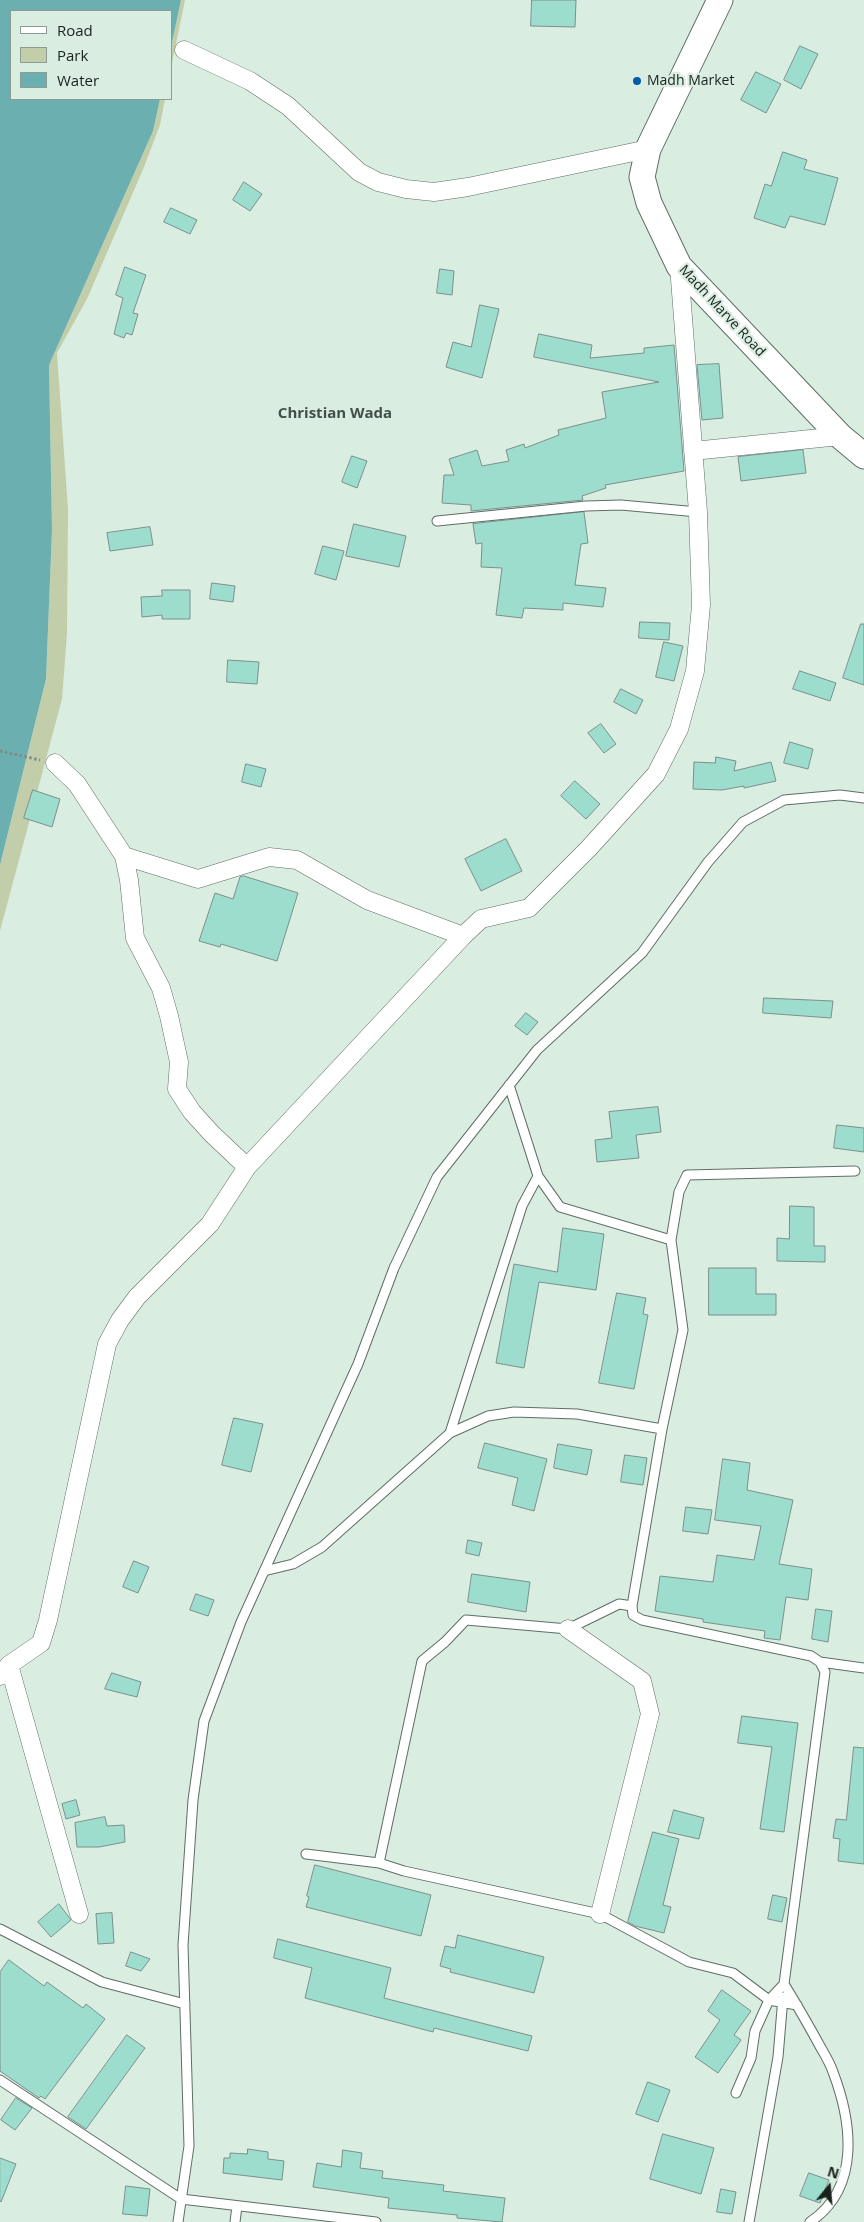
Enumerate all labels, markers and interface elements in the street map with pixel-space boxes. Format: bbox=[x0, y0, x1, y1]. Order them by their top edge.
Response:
legend bbox=[10, 10, 172, 100]
text: Road bbox=[57, 20, 93, 40]
text: Park bbox=[57, 45, 88, 65]
text: Water bbox=[57, 70, 99, 90]
place label: Madh Market bbox=[647, 73, 734, 89]
marker: Madh Market bbox=[631, 75, 643, 87]
street label: Madh Marve Road bbox=[675, 262, 769, 360]
district label: Christian Wada bbox=[278, 405, 392, 423]
text: N bbox=[825, 2161, 842, 2183]
north arrow bbox=[804, 2162, 854, 2212]

